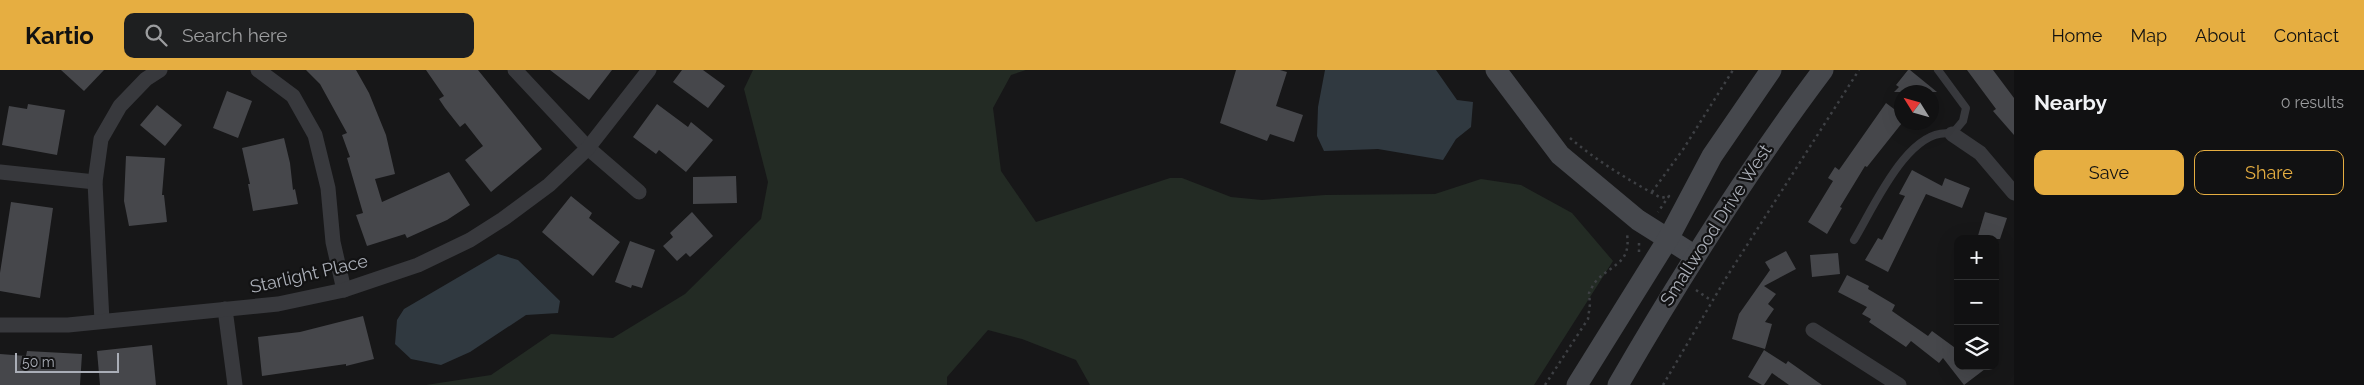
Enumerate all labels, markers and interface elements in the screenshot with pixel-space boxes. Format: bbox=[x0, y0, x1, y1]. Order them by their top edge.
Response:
search box bbox=[124, 13, 474, 58]
text: Kartio bbox=[25, 21, 94, 50]
icon: search bbox=[142, 21, 170, 49]
text: Search here bbox=[182, 24, 287, 46]
text: Home bbox=[2051, 25, 2102, 46]
text: Map bbox=[2130, 25, 2167, 46]
text: About bbox=[2195, 25, 2246, 46]
text: Contact bbox=[2274, 25, 2339, 46]
north arrow bbox=[1894, 85, 1939, 130]
text: Nearby bbox=[2034, 90, 2107, 115]
text: 0 results bbox=[2281, 93, 2344, 112]
street label: Smallwood Drive West bbox=[1656, 140, 1776, 309]
button: Save bbox=[2034, 150, 2184, 195]
button: Share bbox=[2194, 150, 2344, 195]
map controls bbox=[1954, 235, 1999, 370]
button: + bbox=[1954, 235, 1999, 280]
street label: Starlight Place bbox=[248, 250, 370, 297]
button: − bbox=[1954, 280, 1999, 325]
button: layers bbox=[1954, 325, 1999, 370]
scale bar bbox=[15, 350, 119, 373]
text: 50 m bbox=[22, 354, 55, 370]

